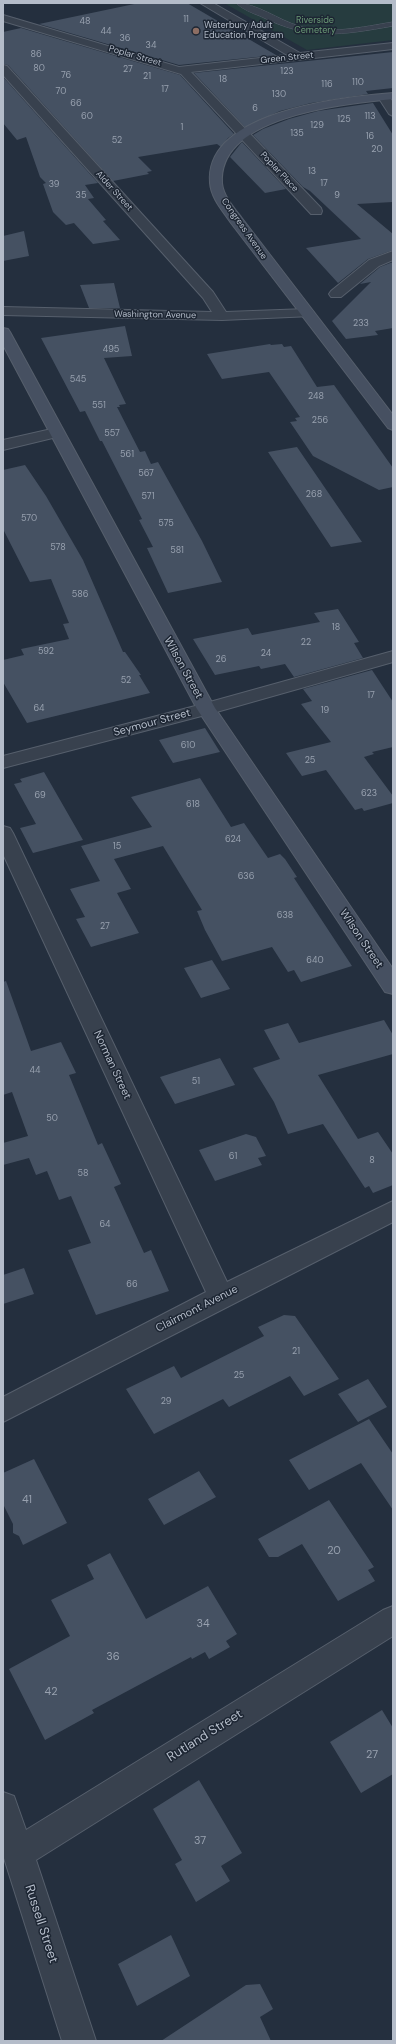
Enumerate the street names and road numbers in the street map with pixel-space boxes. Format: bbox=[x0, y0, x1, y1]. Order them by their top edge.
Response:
street label: Poplar Street bbox=[108, 43, 162, 69]
street label: Green Street bbox=[260, 50, 314, 66]
street label: Poplar Place bbox=[258, 150, 300, 194]
street label: Alder Street bbox=[93, 169, 135, 213]
street label: Congress Avenue bbox=[219, 196, 269, 262]
street label: Washington Avenue bbox=[114, 309, 196, 321]
street label: Wilson Street bbox=[161, 635, 205, 701]
street label: Seymour Street bbox=[112, 706, 192, 740]
street label: Wilson Street bbox=[336, 907, 386, 971]
street label: Norman Street bbox=[90, 1028, 134, 1102]
street label: Clairmont Avenue bbox=[154, 1283, 240, 1335]
street label: Rutland Street bbox=[164, 1707, 246, 1765]
street label: Russell Street bbox=[21, 1883, 61, 1965]

